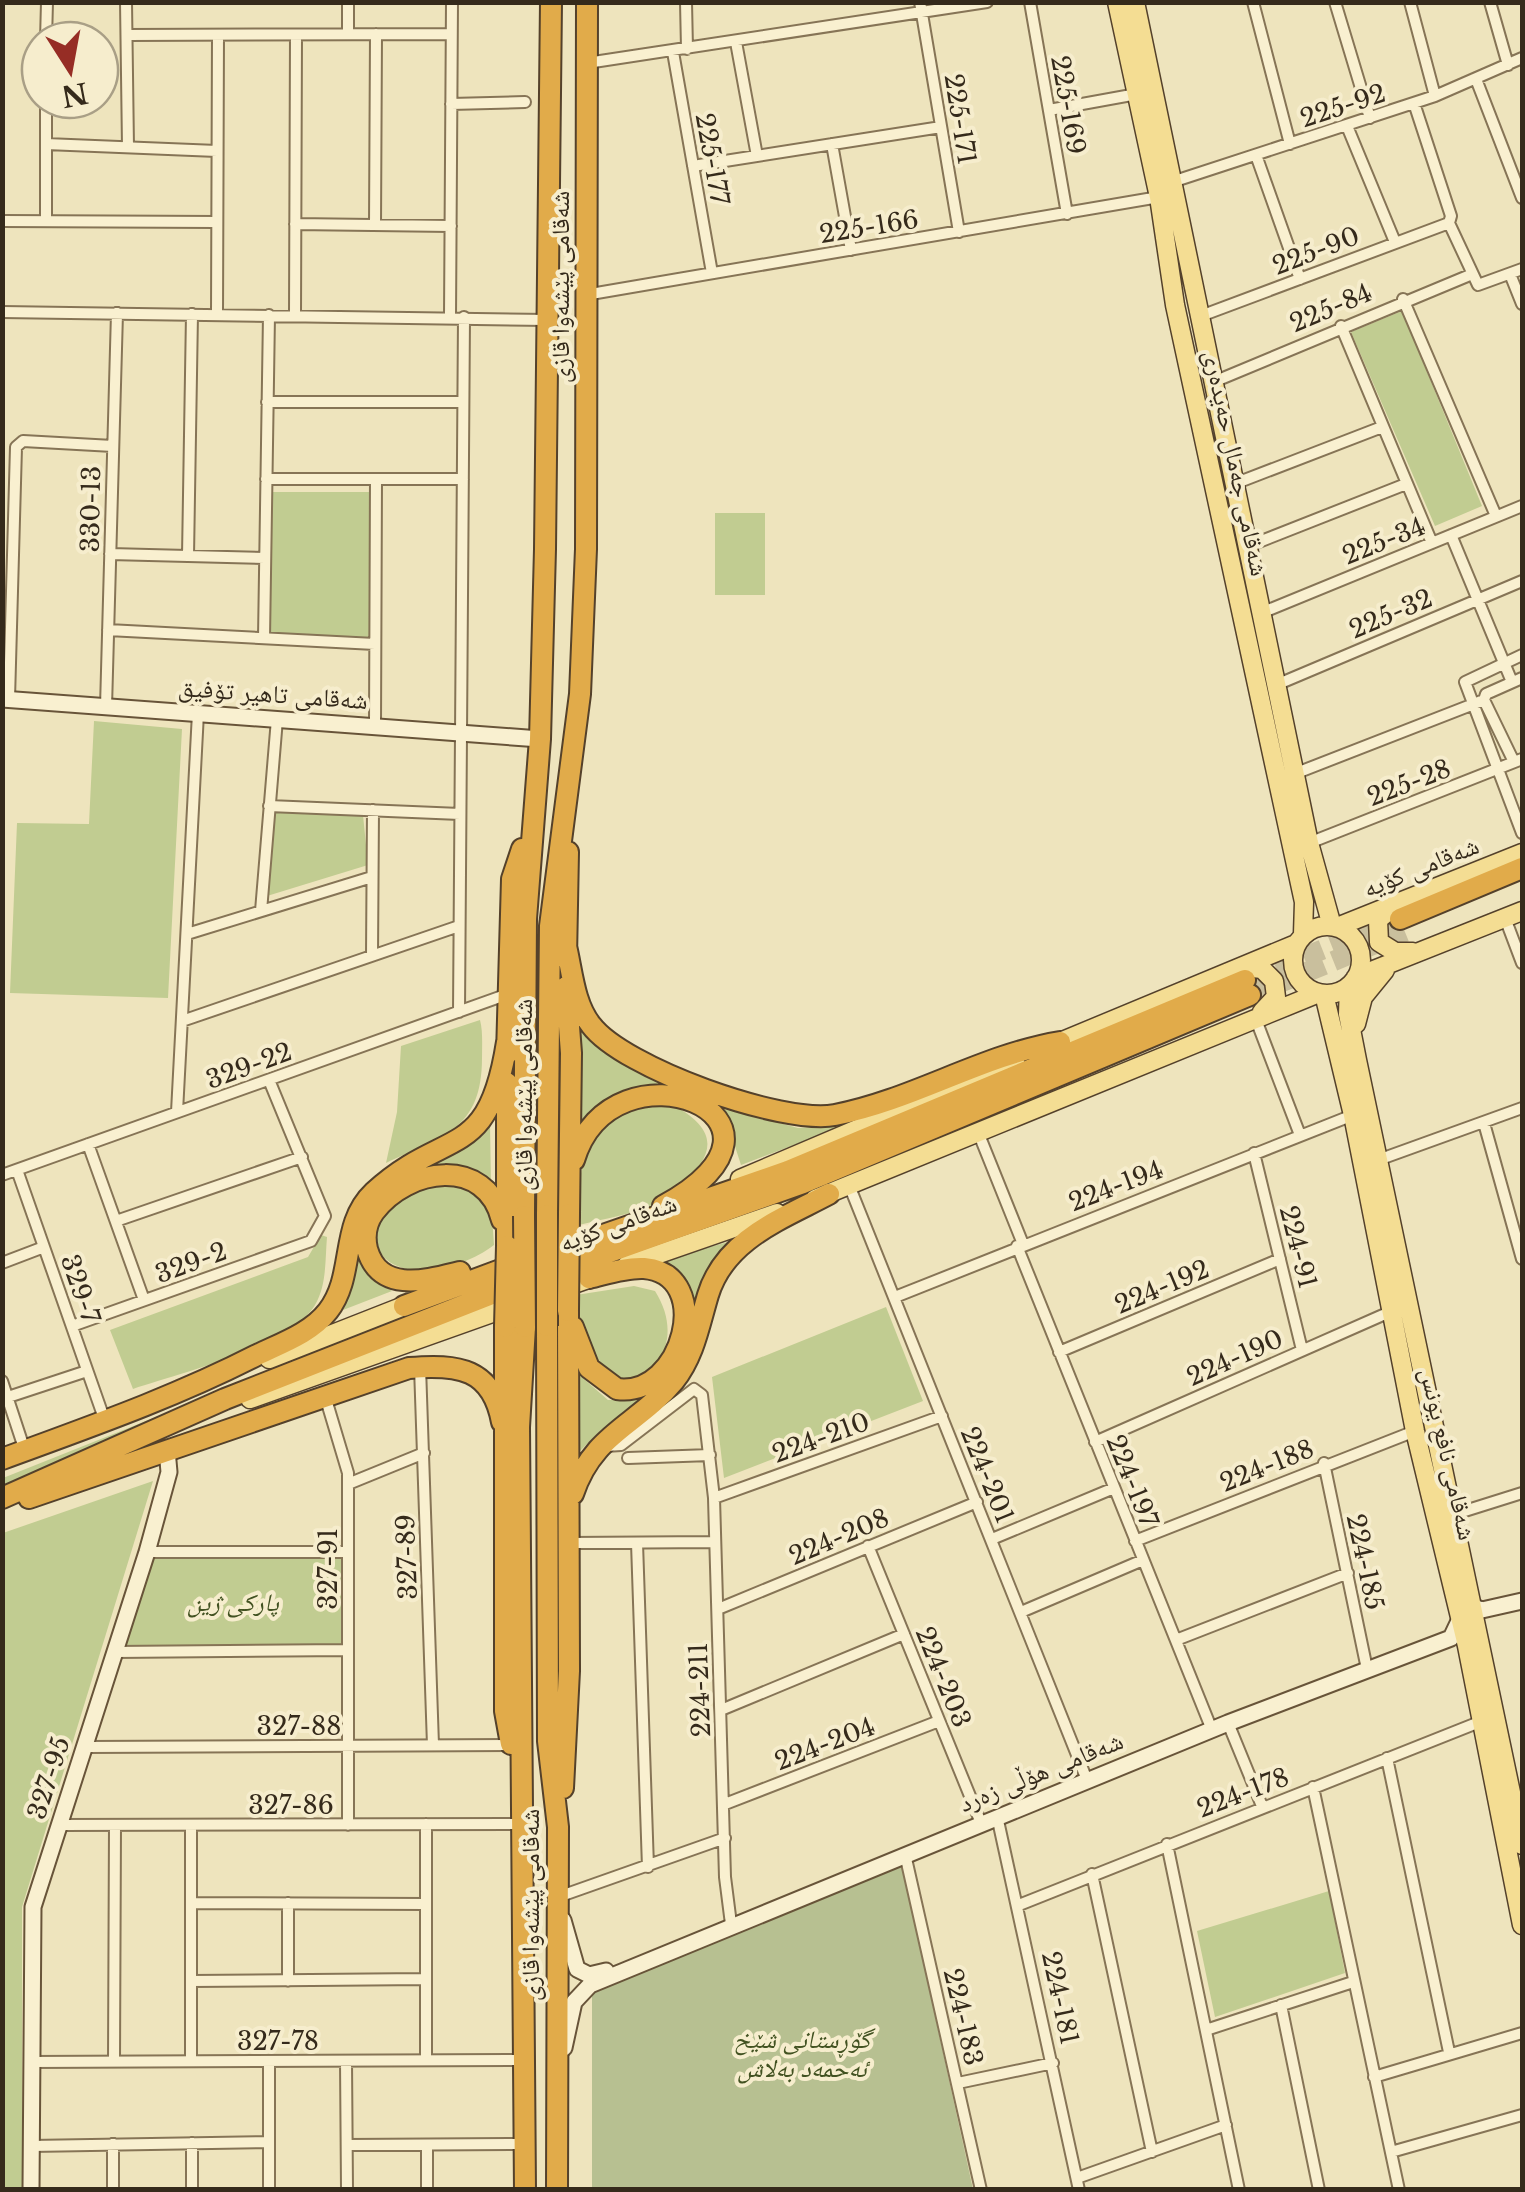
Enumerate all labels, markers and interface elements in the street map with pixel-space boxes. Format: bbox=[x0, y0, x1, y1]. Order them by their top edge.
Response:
north arrow bbox=[20, 20, 120, 120]
street label: 225-169 bbox=[1044, 53, 1092, 157]
street label: 225-171 bbox=[938, 71, 982, 167]
text: N bbox=[58, 74, 91, 114]
street label: 225-92 bbox=[1296, 78, 1390, 134]
street label: 225-177 bbox=[689, 111, 735, 208]
street label: شەقامی پێشەوا قازی bbox=[545, 191, 576, 383]
street label: 225-166 bbox=[817, 204, 921, 250]
street label: 225-90 bbox=[1268, 220, 1364, 282]
street label: 225-84 bbox=[1285, 277, 1377, 339]
street label: شەقامی جەمال حەیدەری bbox=[1197, 347, 1275, 579]
street label: 330-13 bbox=[75, 465, 107, 553]
street label: 225-34 bbox=[1338, 510, 1430, 572]
street label: 225-32 bbox=[1345, 583, 1437, 645]
street label: شەقامی تاهیر تۆفیق bbox=[177, 672, 369, 716]
street label: 225-28 bbox=[1363, 753, 1455, 813]
street label: شەقامی کۆیە bbox=[1359, 830, 1483, 904]
street label: شەقامی پێشەوا قازی bbox=[508, 999, 539, 1191]
street label: 329-22 bbox=[202, 1036, 296, 1096]
street label: 224-194 bbox=[1064, 1154, 1168, 1218]
street label: شەقامی کۆیە bbox=[555, 1188, 681, 1258]
street label: 224-91 bbox=[1273, 1202, 1323, 1292]
street label: 329-2 bbox=[151, 1236, 231, 1290]
street label: 329-7 bbox=[54, 1251, 106, 1328]
street label: 224-192 bbox=[1110, 1253, 1214, 1321]
street label: 224-190 bbox=[1182, 1323, 1288, 1393]
street label: شەقامی نافع یونس bbox=[1413, 1365, 1483, 1543]
street label: 224-210 bbox=[768, 1406, 874, 1470]
street label: 224-201 bbox=[954, 1422, 1020, 1528]
street label: 224-197 bbox=[1100, 1430, 1165, 1532]
street label: 224-188 bbox=[1216, 1433, 1318, 1499]
street label: 224-208 bbox=[784, 1502, 894, 1572]
street label: 224-185 bbox=[1340, 1511, 1390, 1613]
street label: 327-89 bbox=[390, 1514, 424, 1600]
street label: 327-91 bbox=[313, 1528, 344, 1610]
park label: پارکی ژین bbox=[187, 1587, 279, 1618]
street label: 224-203 bbox=[909, 1622, 977, 1732]
street label: 224-211 bbox=[683, 1642, 717, 1738]
street label: 327-88 bbox=[257, 1711, 341, 1742]
street label: 224-204 bbox=[770, 1711, 880, 1777]
street label: شەقامی هۆڵی زەرد bbox=[954, 1725, 1128, 1819]
street label: 327-95 bbox=[21, 1733, 77, 1823]
street label: 224-178 bbox=[1193, 1761, 1293, 1825]
street label: 327-86 bbox=[248, 1790, 334, 1821]
street label: شەقامی پێشەوا قازی bbox=[515, 1809, 546, 2001]
street label: 224-181 bbox=[1035, 1949, 1085, 2047]
street label: 224-183 bbox=[937, 1965, 989, 2069]
park label: گۆڕستانی شێخ ئەحمەد بەلاش bbox=[734, 2024, 876, 2084]
street label: 327-78 bbox=[237, 2026, 319, 2057]

